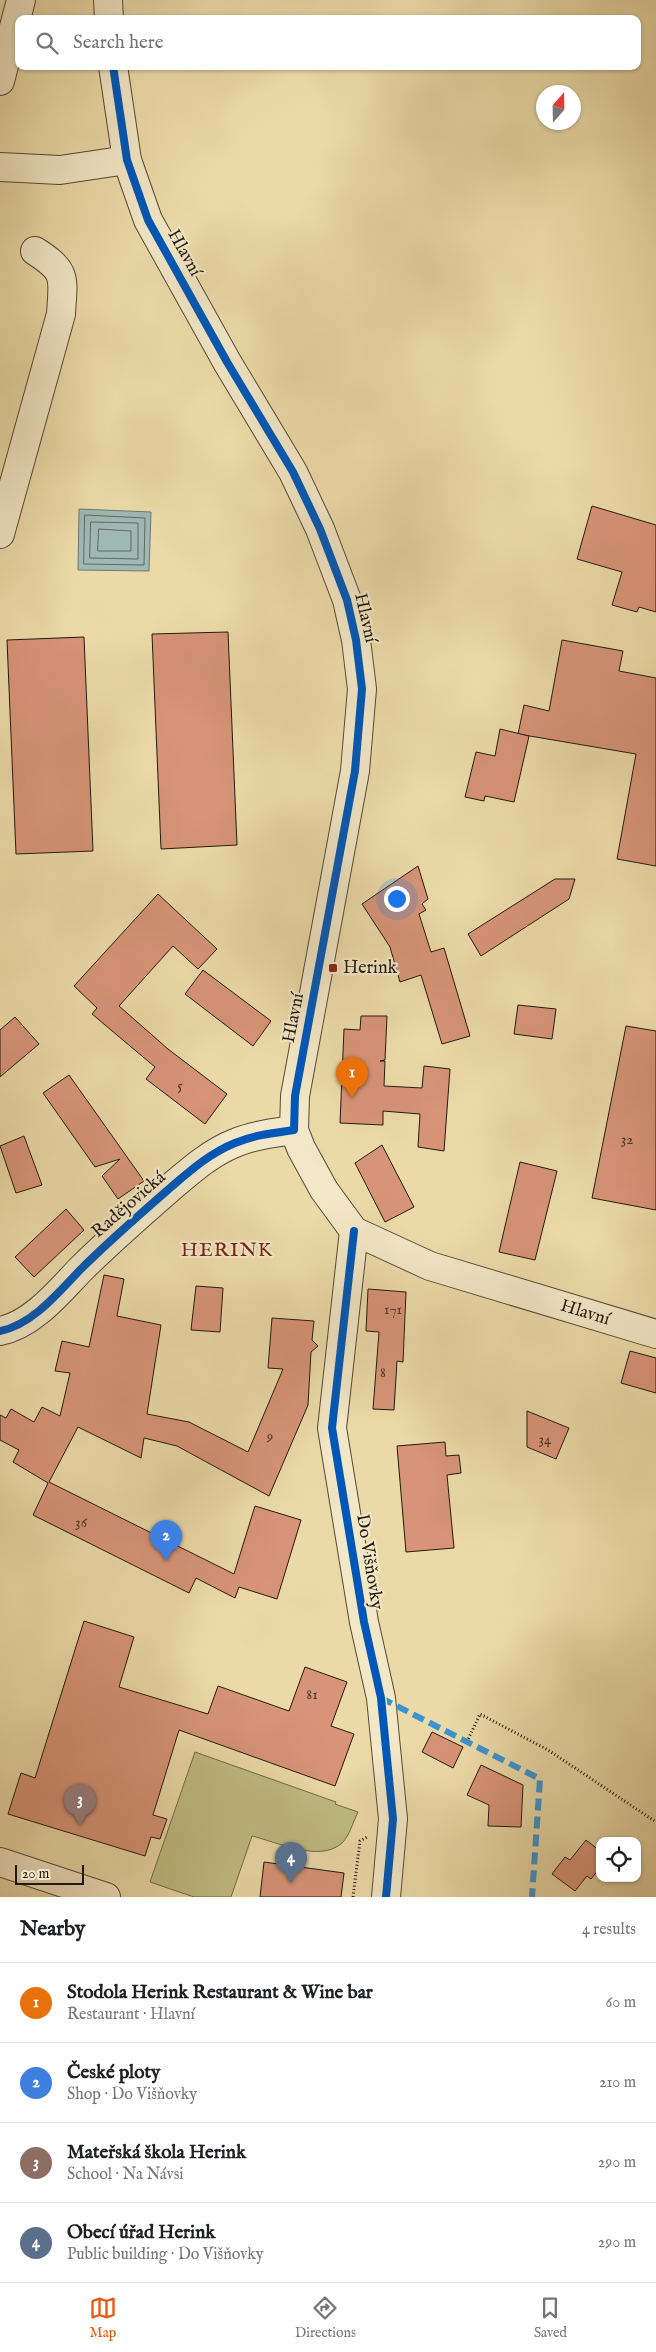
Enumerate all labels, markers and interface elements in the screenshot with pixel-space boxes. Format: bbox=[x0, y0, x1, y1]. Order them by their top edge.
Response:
search box bbox=[15, 15, 641, 70]
icon: search bbox=[33, 29, 61, 57]
text: Search here bbox=[73, 31, 164, 55]
north arrow bbox=[536, 85, 581, 130]
street label: Hlavní bbox=[162, 225, 207, 282]
street label: Hlavní bbox=[348, 591, 382, 646]
your location bbox=[384, 886, 410, 912]
place label: Herink bbox=[343, 957, 397, 980]
marker: Herink bbox=[327, 962, 339, 974]
street label: Hlavní bbox=[278, 990, 310, 1045]
pin: 1 bbox=[336, 1057, 368, 1098]
house number: 5 bbox=[177, 1076, 183, 1095]
house number: 32 bbox=[621, 1130, 633, 1149]
street label: Radějovická bbox=[87, 1166, 171, 1244]
district label: HERINK bbox=[181, 1238, 273, 1263]
street label: Hlavní bbox=[558, 1295, 614, 1332]
house number: 171 bbox=[384, 1300, 402, 1319]
house number: 8 bbox=[380, 1363, 386, 1382]
house number: 9 bbox=[266, 1427, 273, 1446]
house number: 34 bbox=[539, 1430, 552, 1449]
house number: 36 bbox=[75, 1513, 88, 1532]
street label: Do Višňovky bbox=[350, 1513, 388, 1612]
pin: 2 bbox=[150, 1520, 182, 1561]
house number: 81 bbox=[306, 1685, 318, 1704]
pin: 3 bbox=[64, 1784, 96, 1825]
map controls bbox=[596, 1837, 641, 1882]
button: locate bbox=[596, 1837, 641, 1882]
pin: 4 bbox=[275, 1842, 307, 1883]
scale bar bbox=[15, 1862, 84, 1885]
text: 20 m bbox=[22, 1865, 49, 1883]
text: Nearby bbox=[20, 1916, 85, 1943]
text: 4 results bbox=[582, 1920, 636, 1940]
text: Stodola Herink Restaurant & Wine bar bbox=[67, 1981, 373, 2005]
text: 1 bbox=[33, 1993, 39, 2013]
text: 60 m bbox=[606, 1993, 636, 2013]
text: Restaurant · Hlavní bbox=[67, 2005, 195, 2025]
text: České ploty bbox=[67, 2061, 160, 2085]
text: 2 bbox=[32, 2073, 40, 2093]
text: 210 m bbox=[599, 2073, 636, 2093]
text: Shop · Do Višňovky bbox=[67, 2085, 197, 2105]
text: Mateřská škola Herink bbox=[67, 2141, 246, 2165]
text: 3 bbox=[33, 2153, 39, 2173]
text: 290 m bbox=[598, 2153, 636, 2173]
text: School · Na Návsi bbox=[67, 2165, 184, 2185]
text: Obecí úřad Herink bbox=[67, 2221, 215, 2245]
text: 4 bbox=[32, 2233, 40, 2253]
text: 290 m bbox=[598, 2233, 636, 2253]
text: Public building · Do Višňovky bbox=[67, 2245, 264, 2265]
tab: Map bbox=[89, 2294, 117, 2342]
tab: Directions bbox=[295, 2294, 356, 2342]
tab: Saved bbox=[534, 2294, 567, 2342]

